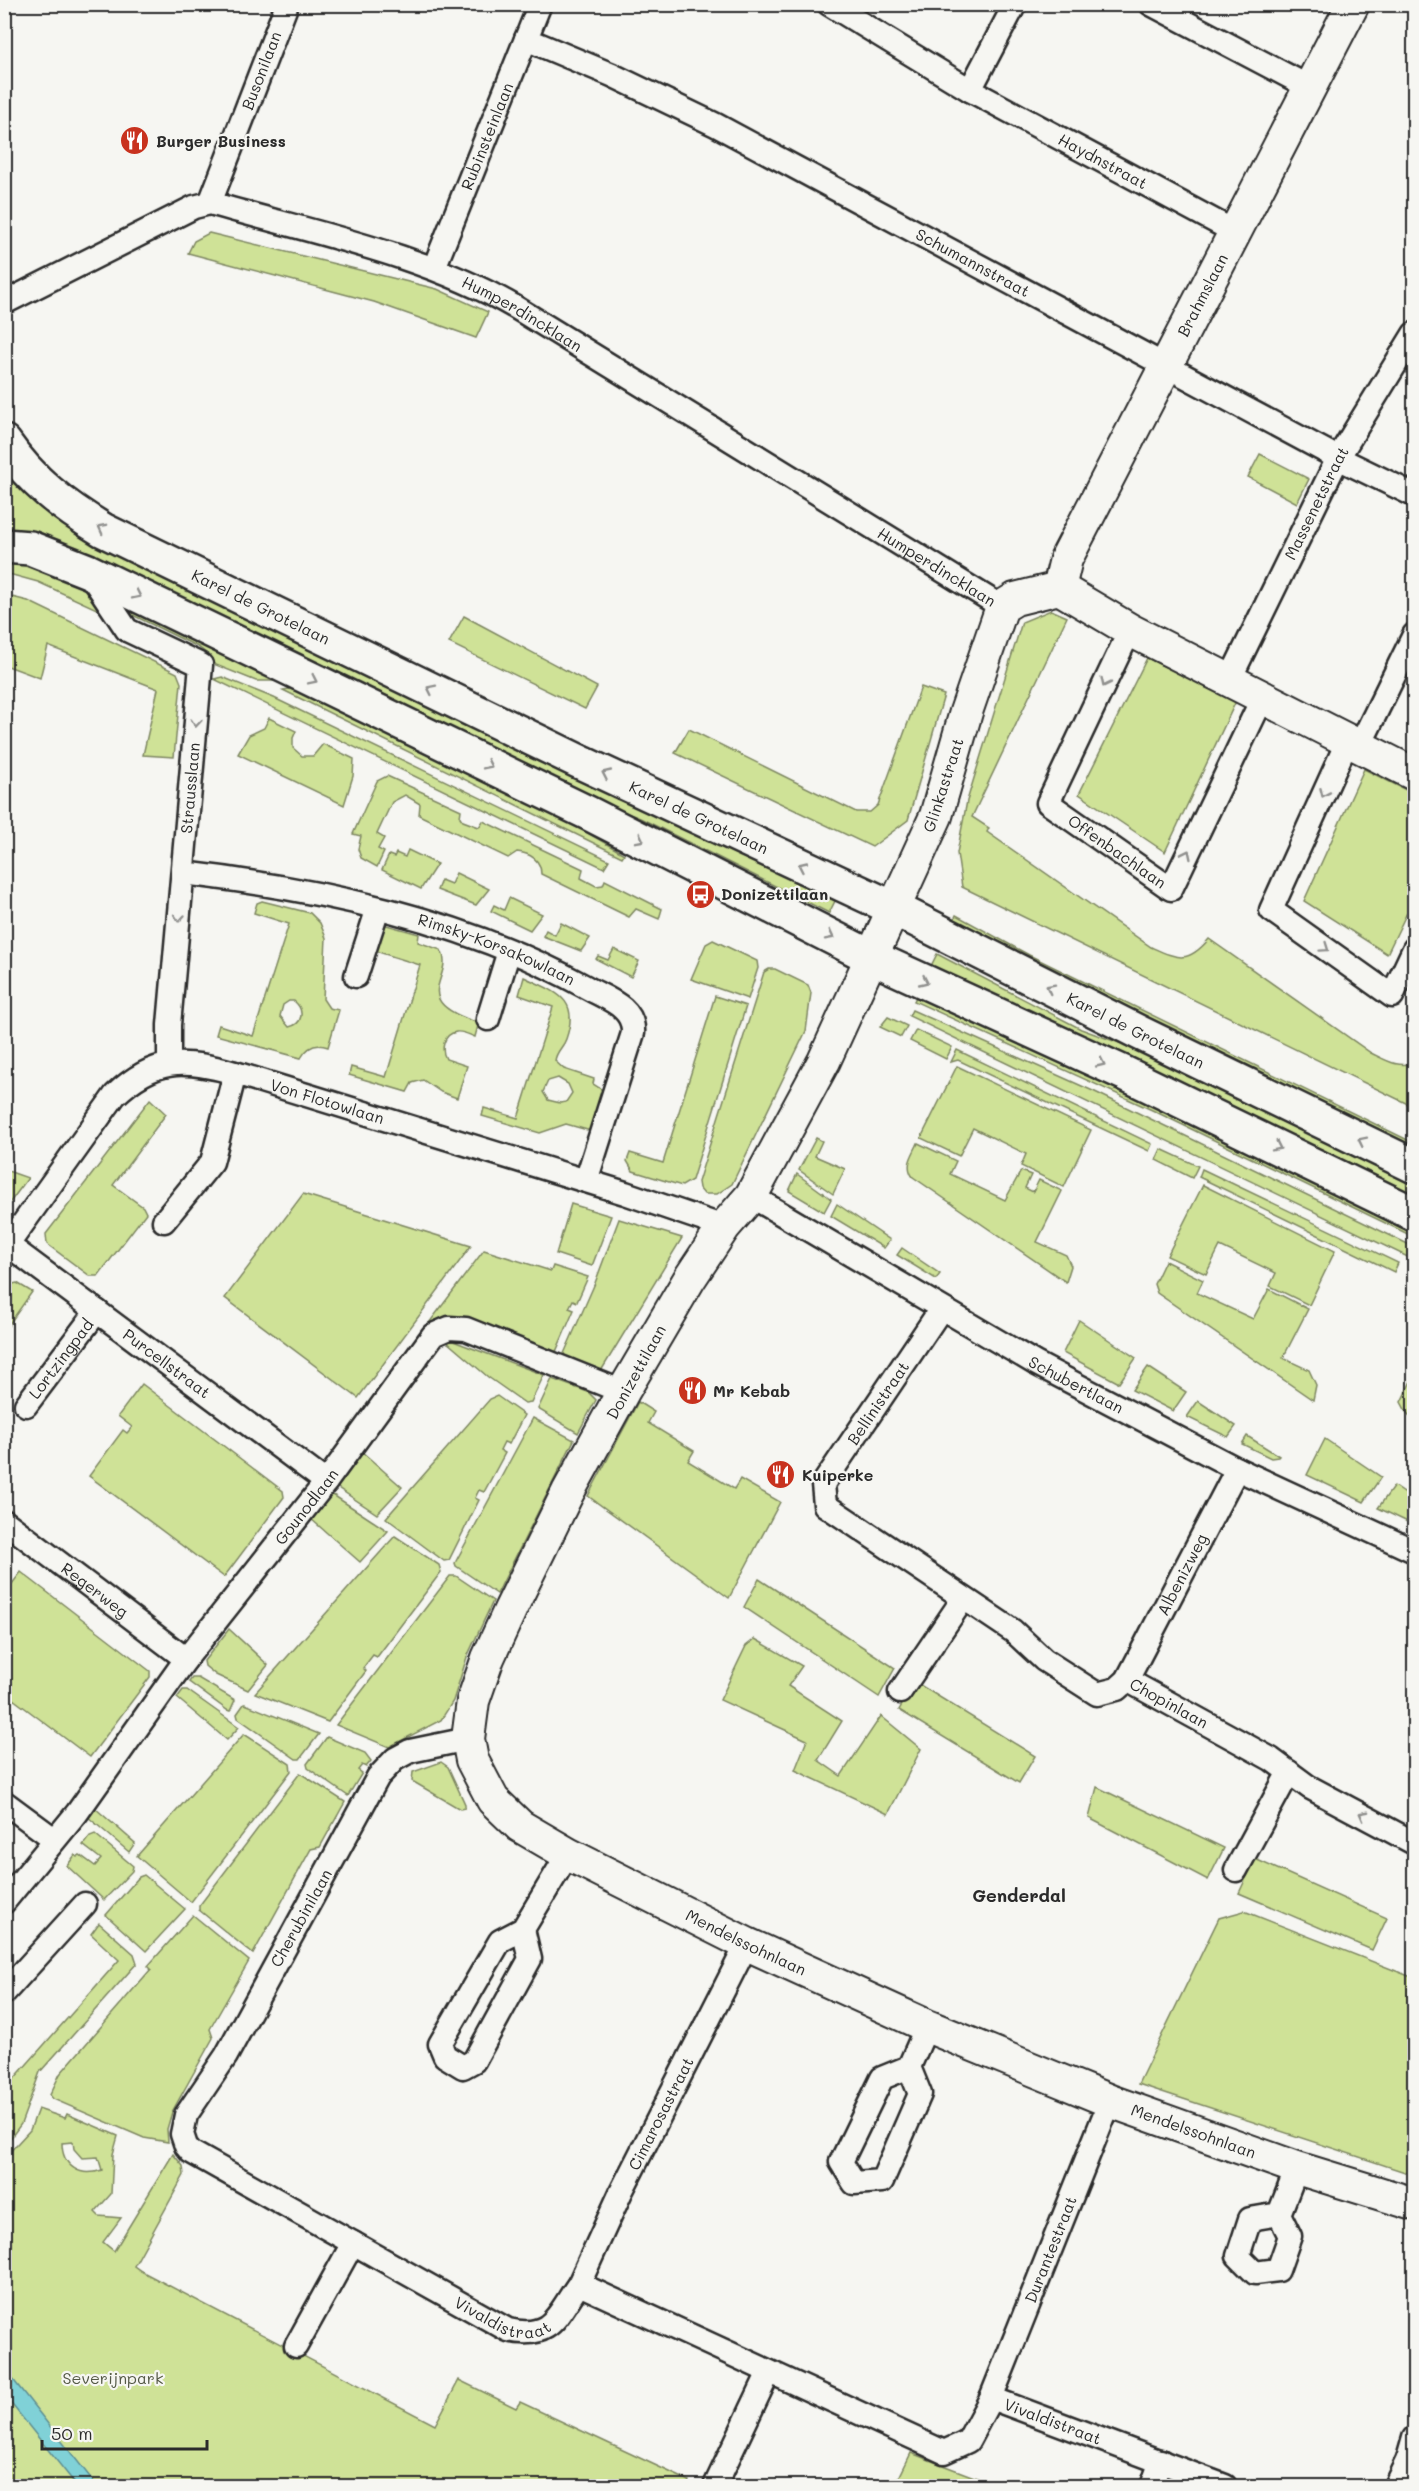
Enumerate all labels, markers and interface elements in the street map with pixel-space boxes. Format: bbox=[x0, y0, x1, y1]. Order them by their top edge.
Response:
street label: Busonilaan bbox=[236, 28, 285, 113]
street label: Rubinsteinlaan bbox=[455, 79, 517, 193]
restaurant icon: Burger Business bbox=[119, 125, 151, 157]
street label: Haydnstraat bbox=[1055, 128, 1152, 193]
place label: Burger Business bbox=[156, 130, 286, 151]
street label: Schumannstraat bbox=[912, 223, 1034, 301]
street label: Brahmslaan bbox=[1172, 250, 1232, 340]
street label: Humperdincklaan bbox=[459, 271, 587, 356]
street label: Massenetstraat bbox=[1279, 442, 1353, 563]
street label: Humperdincklaan bbox=[874, 522, 1000, 611]
one-way arrow bbox=[98, 524, 109, 536]
street label: Karel de Grotelaan bbox=[188, 564, 334, 649]
one-way arrow bbox=[131, 587, 142, 599]
one-way arrow bbox=[306, 672, 317, 684]
one-way arrow bbox=[1101, 677, 1113, 688]
one-way arrow bbox=[426, 684, 437, 696]
one-way arrow bbox=[190, 719, 203, 728]
street label: Glinkastraat bbox=[917, 735, 968, 835]
street label: Strausslaan bbox=[175, 742, 204, 834]
one-way arrow bbox=[482, 757, 493, 769]
one-way arrow bbox=[602, 770, 613, 782]
street label: Karel de Grotelaan bbox=[626, 775, 772, 858]
one-way arrow bbox=[1319, 787, 1331, 798]
street label: Offenbachlaan bbox=[1064, 809, 1171, 893]
one-way arrow bbox=[634, 832, 644, 843]
one-way arrow bbox=[1180, 850, 1191, 861]
one-way arrow bbox=[797, 861, 808, 873]
bus stop icon: Donizettilaan bbox=[684, 878, 716, 910]
place label: Donizettilaan bbox=[721, 883, 828, 904]
street label: Rimsky-Korsakowlaan bbox=[416, 908, 579, 989]
one-way arrow bbox=[173, 913, 186, 922]
one-way arrow bbox=[824, 929, 835, 940]
one-way arrow bbox=[1319, 941, 1330, 952]
one-way arrow bbox=[918, 974, 929, 986]
one-way arrow bbox=[1046, 984, 1056, 995]
street label: Karel de Grotelaan bbox=[1063, 987, 1208, 1073]
one-way arrow bbox=[1095, 1055, 1106, 1067]
street label: Von Flotowlaan bbox=[268, 1074, 387, 1128]
one-way arrow bbox=[1357, 1136, 1368, 1148]
one-way arrow bbox=[1271, 1140, 1281, 1151]
street label: Lortzingpad bbox=[24, 1314, 98, 1403]
street label: Donizettilaan bbox=[601, 1321, 670, 1423]
street label: Purcellstraat bbox=[119, 1323, 215, 1402]
street label: Schubertlaan bbox=[1025, 1351, 1127, 1418]
street label: Bellinistraat bbox=[842, 1357, 913, 1449]
restaurant icon: Mr Kebab bbox=[676, 1375, 708, 1407]
place label: Mr Kebab bbox=[713, 1380, 790, 1401]
restaurant icon: Kuiperke bbox=[765, 1459, 797, 1491]
street label: Gounodlaan bbox=[269, 1464, 342, 1549]
place label: Kuiperke bbox=[802, 1464, 873, 1485]
street label: Albenizweg bbox=[1152, 1530, 1212, 1619]
street label: Regerweg bbox=[57, 1557, 133, 1622]
street label: Chopinlaan bbox=[1126, 1673, 1212, 1733]
one-way arrow bbox=[1358, 1811, 1369, 1822]
street label: Cherubinilaan bbox=[265, 1865, 336, 1970]
district label: Genderdal bbox=[972, 1883, 1066, 1907]
street label: Mendelssohnlaan bbox=[682, 1904, 810, 1980]
street label: Cimarosastraat bbox=[623, 2053, 698, 2174]
street label: Mendelssohnlaan bbox=[1128, 2098, 1259, 2163]
street label: Durantestraat bbox=[1019, 2193, 1081, 2306]
street label: Vivaldistraat bbox=[451, 2291, 555, 2342]
park label: Severijnpark bbox=[63, 2367, 163, 2388]
street label: Vivaldistraat bbox=[1001, 2393, 1105, 2449]
scale bar bbox=[42, 2413, 207, 2451]
text: 50 m bbox=[51, 2421, 93, 2445]

